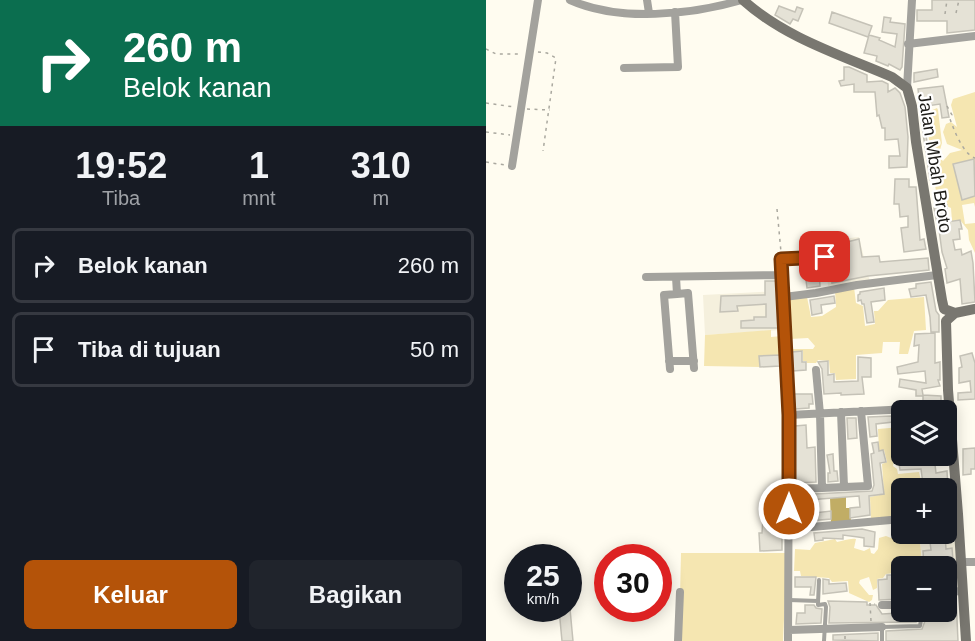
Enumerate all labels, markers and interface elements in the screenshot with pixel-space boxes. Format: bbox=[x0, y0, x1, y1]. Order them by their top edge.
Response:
icon: right bbox=[24, 24, 102, 102]
text: 260 m bbox=[123, 24, 242, 71]
text: Belok kanan bbox=[123, 73, 272, 103]
street label: Jalan Mbah Broto bbox=[914, 92, 956, 234]
text: 19:52 bbox=[75, 145, 167, 186]
text: 1 bbox=[249, 145, 269, 186]
text: 310 bbox=[351, 145, 411, 186]
text: Tiba bbox=[102, 187, 140, 209]
text: mnt bbox=[242, 187, 276, 209]
text: m bbox=[373, 187, 389, 209]
pin bbox=[799, 231, 850, 282]
icon: arrive bbox=[808, 240, 841, 273]
icon: right bbox=[27, 249, 60, 282]
text: Belok kanan bbox=[78, 253, 208, 278]
text: 260 m bbox=[398, 253, 459, 278]
icon: arrive bbox=[27, 333, 60, 366]
text: Tiba di tujuan bbox=[78, 337, 221, 362]
text: 50 m bbox=[410, 337, 459, 362]
map controls bbox=[891, 400, 957, 622]
button: layers bbox=[891, 400, 957, 466]
position arrow bbox=[757, 477, 821, 541]
button: + bbox=[891, 478, 957, 544]
speed limit sign: 30 bbox=[594, 544, 672, 622]
button: − bbox=[891, 556, 957, 622]
text: 25 bbox=[526, 559, 560, 592]
button: Keluar bbox=[24, 560, 237, 629]
button: Bagikan bbox=[249, 560, 462, 629]
text: km/h bbox=[527, 590, 559, 607]

